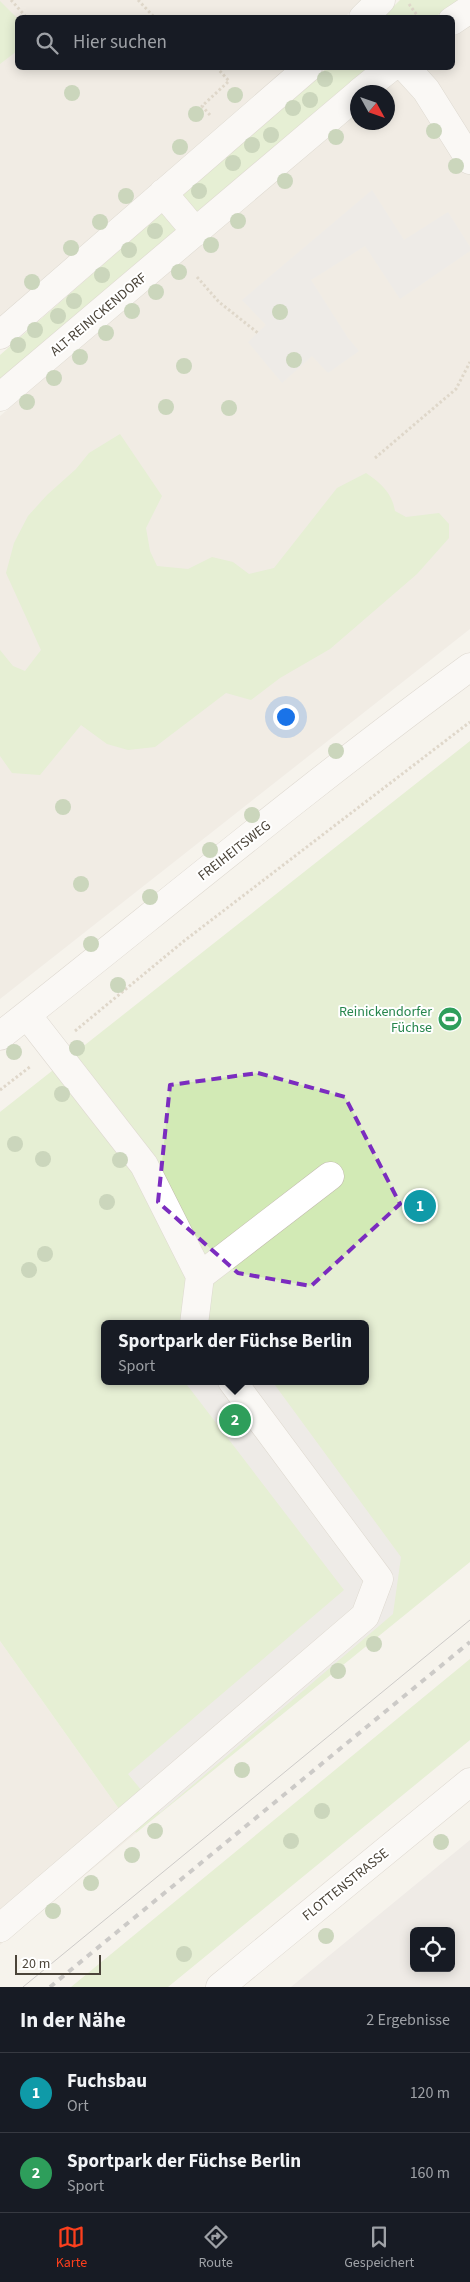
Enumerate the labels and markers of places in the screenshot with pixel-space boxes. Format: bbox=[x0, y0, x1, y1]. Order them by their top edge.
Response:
place label: Reinickendorfer Füchse bbox=[339, 1002, 432, 1038]
sports icon: Reinickendorfer Füchse bbox=[437, 1006, 463, 1032]
pin: 1 bbox=[404, 1187, 436, 1225]
pin: 2 bbox=[219, 1401, 251, 1439]

